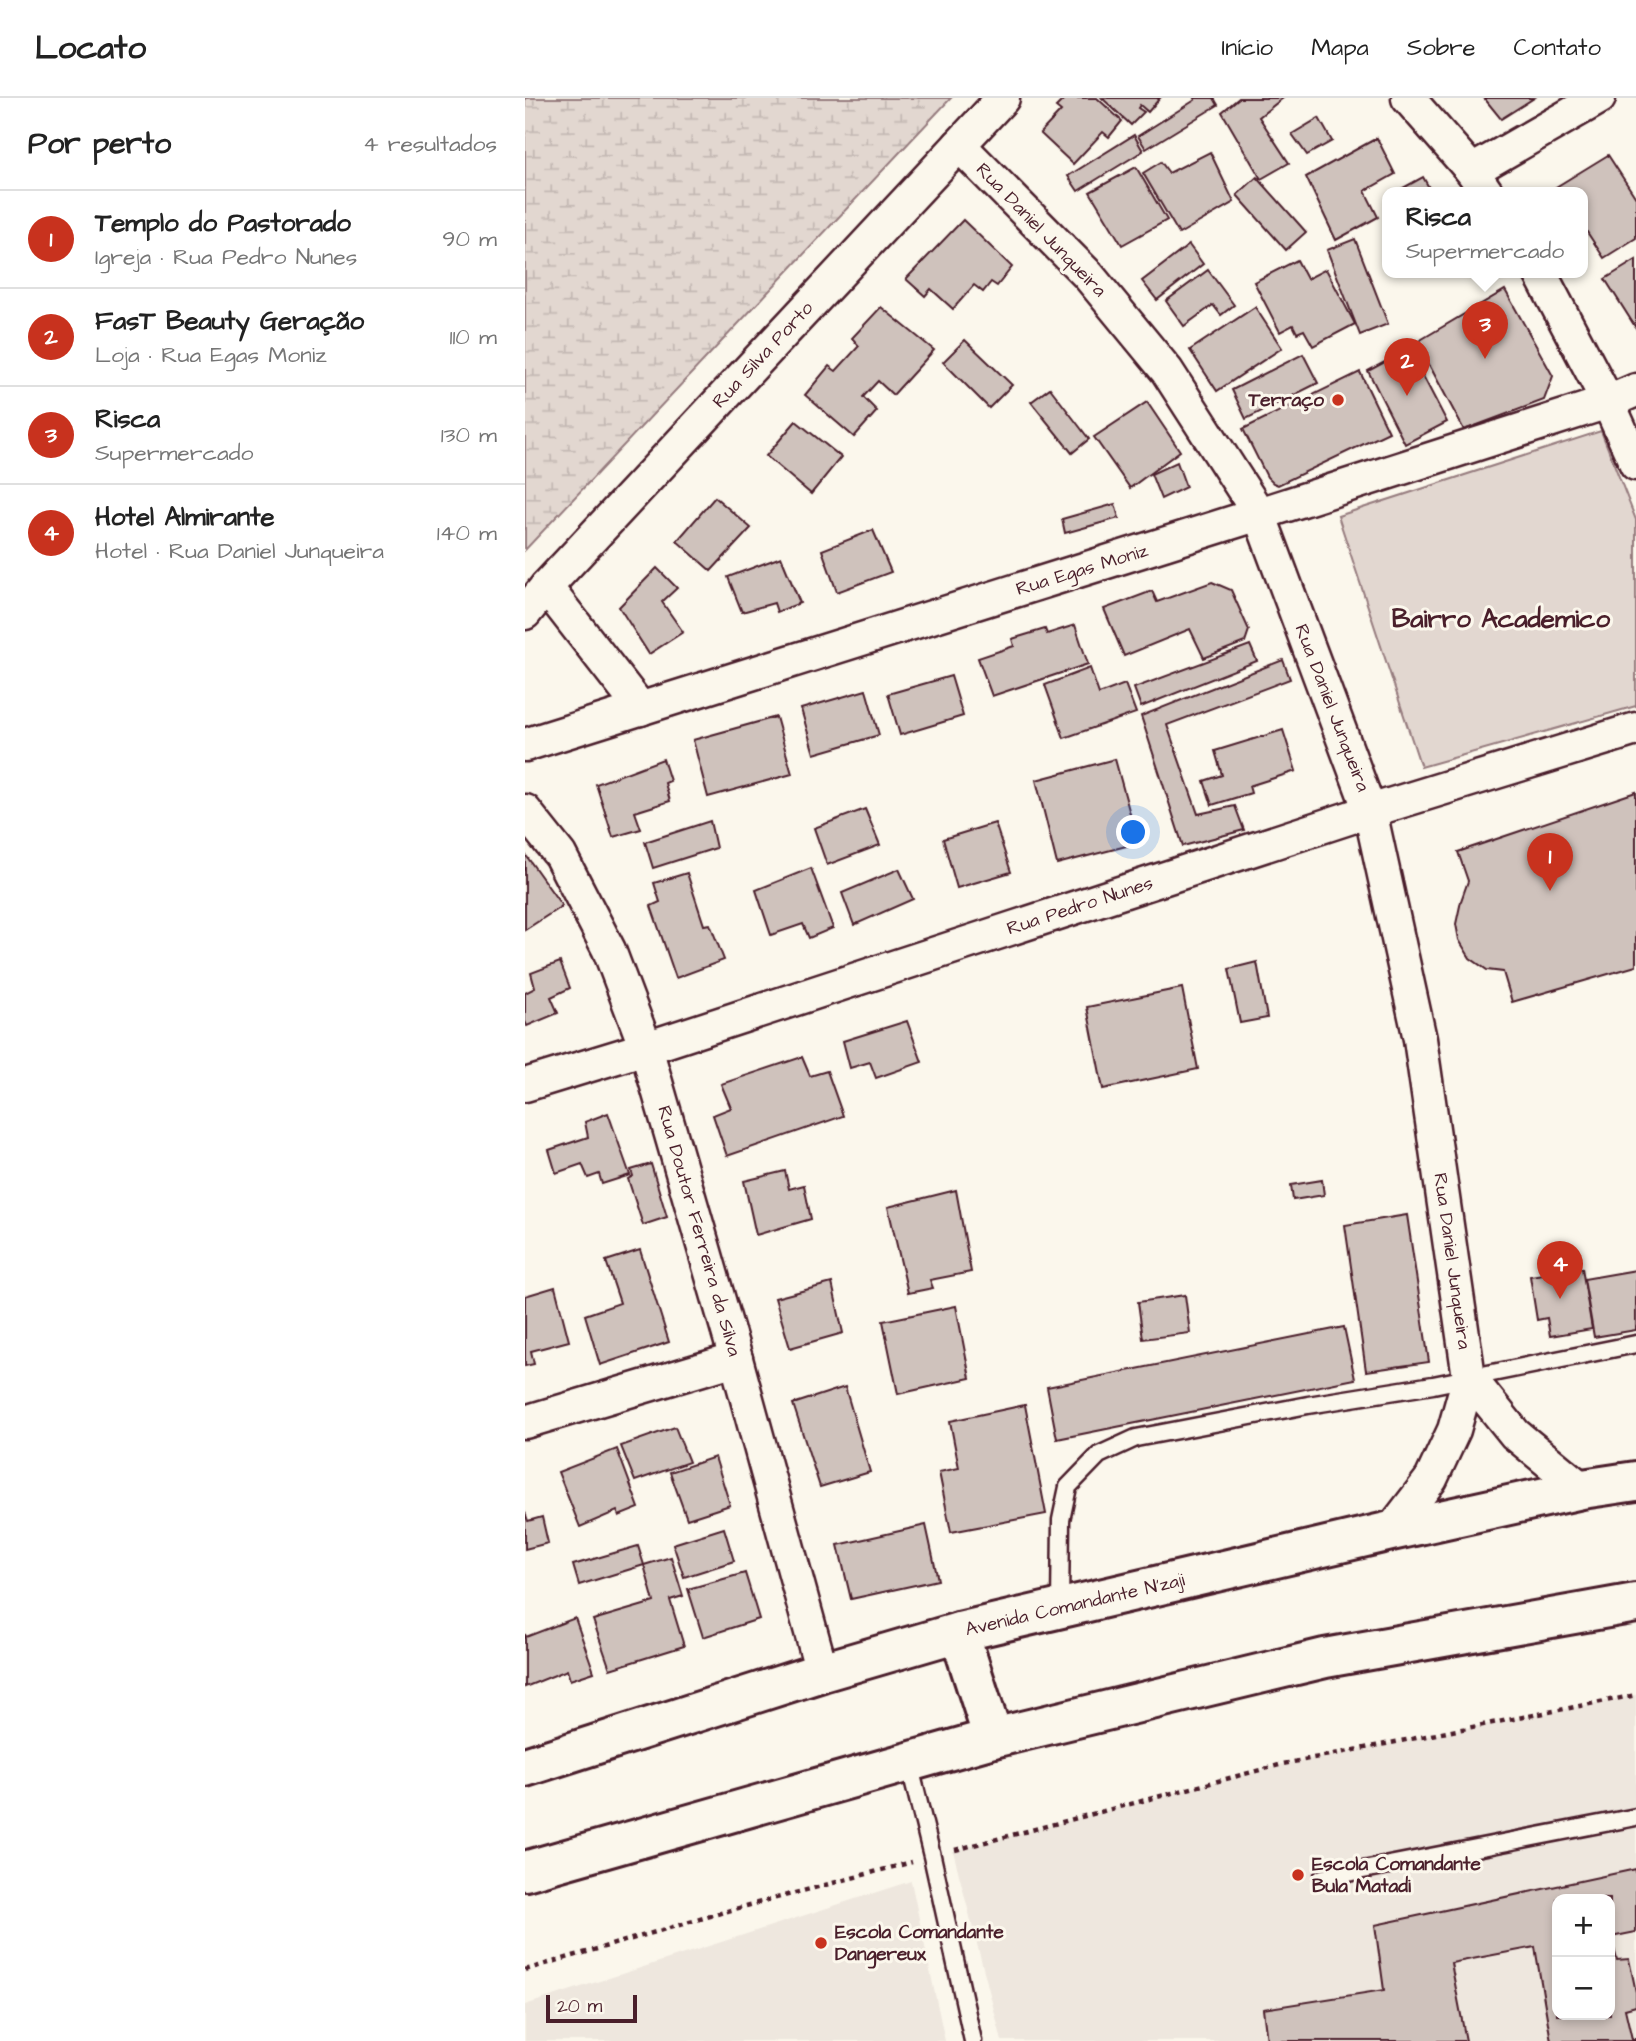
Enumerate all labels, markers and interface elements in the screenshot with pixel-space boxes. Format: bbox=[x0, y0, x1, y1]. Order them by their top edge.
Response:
text: Locato bbox=[35, 25, 146, 71]
text: Início bbox=[1222, 31, 1273, 65]
text: Mapa bbox=[1311, 31, 1369, 65]
text: Sobre bbox=[1407, 31, 1475, 65]
text: Contato bbox=[1513, 31, 1601, 65]
text: Por perto bbox=[28, 123, 171, 165]
text: 4 resultados bbox=[363, 128, 497, 160]
street label: Rua Daniel Junqueira bbox=[970, 157, 1113, 304]
popup bbox=[1382, 187, 1588, 278]
text: Risca bbox=[1406, 199, 1471, 235]
text: Templo do Pastorado bbox=[95, 205, 351, 241]
text: 1 bbox=[50, 223, 52, 255]
text: 90 m bbox=[442, 223, 497, 255]
text: Supermercado bbox=[1406, 235, 1564, 267]
text: Igreja · Rua Pedro Nunes bbox=[95, 241, 357, 273]
street label: Rua Silva Porto bbox=[706, 295, 820, 414]
pin: 3 bbox=[1462, 301, 1508, 359]
text: FasT Beauty Geração bbox=[95, 303, 364, 339]
text: 2 bbox=[44, 321, 58, 353]
text: 110 m bbox=[449, 321, 497, 353]
pin: 2 bbox=[1384, 338, 1430, 396]
text: Loja · Rua Egas Moniz bbox=[95, 339, 327, 371]
place label: Terraço bbox=[1248, 387, 1324, 414]
marker: Terraço bbox=[1330, 392, 1346, 408]
text: Risca bbox=[95, 401, 160, 437]
text: 3 bbox=[45, 419, 57, 451]
text: 130 m bbox=[441, 419, 497, 451]
text: Supermercado bbox=[95, 437, 253, 469]
text: Hotel Almirante bbox=[95, 499, 275, 535]
text: 4 bbox=[43, 517, 59, 549]
text: 140 m bbox=[437, 517, 497, 549]
text: Hotel · Rua Daniel Junqueira bbox=[95, 535, 384, 567]
street label: Rua Egas Moniz bbox=[1013, 537, 1152, 604]
district label: Bairro Academico bbox=[1392, 601, 1611, 637]
street label: Rua Daniel Junqueira bbox=[1288, 620, 1377, 796]
your location bbox=[1116, 815, 1150, 849]
pin: 1 bbox=[1527, 833, 1573, 891]
street label: Rua Pedro Nunes bbox=[1003, 870, 1157, 942]
street label: Rua Doutor Ferreira da Silva bbox=[650, 1103, 748, 1360]
street label: Rua Daniel Junqueira bbox=[1426, 1171, 1478, 1351]
pin: 4 bbox=[1537, 1241, 1583, 1299]
street label: Avenida Comandante N'zaji bbox=[963, 1567, 1188, 1643]
place label: Escola Comandante Bula Matadi bbox=[1312, 1851, 1481, 1900]
marker: Escola Comandante Bula Matadi bbox=[1290, 1867, 1306, 1883]
map controls bbox=[1552, 1894, 1615, 2020]
button: + bbox=[1552, 1894, 1615, 1957]
place label: Escola Comandante Dangereux bbox=[835, 1919, 1004, 1969]
marker: Escola Comandante Dangereux bbox=[813, 1935, 829, 1951]
button: − bbox=[1552, 1957, 1615, 2020]
scale bar bbox=[546, 1992, 637, 2024]
text: 20 m bbox=[557, 1993, 602, 2020]

